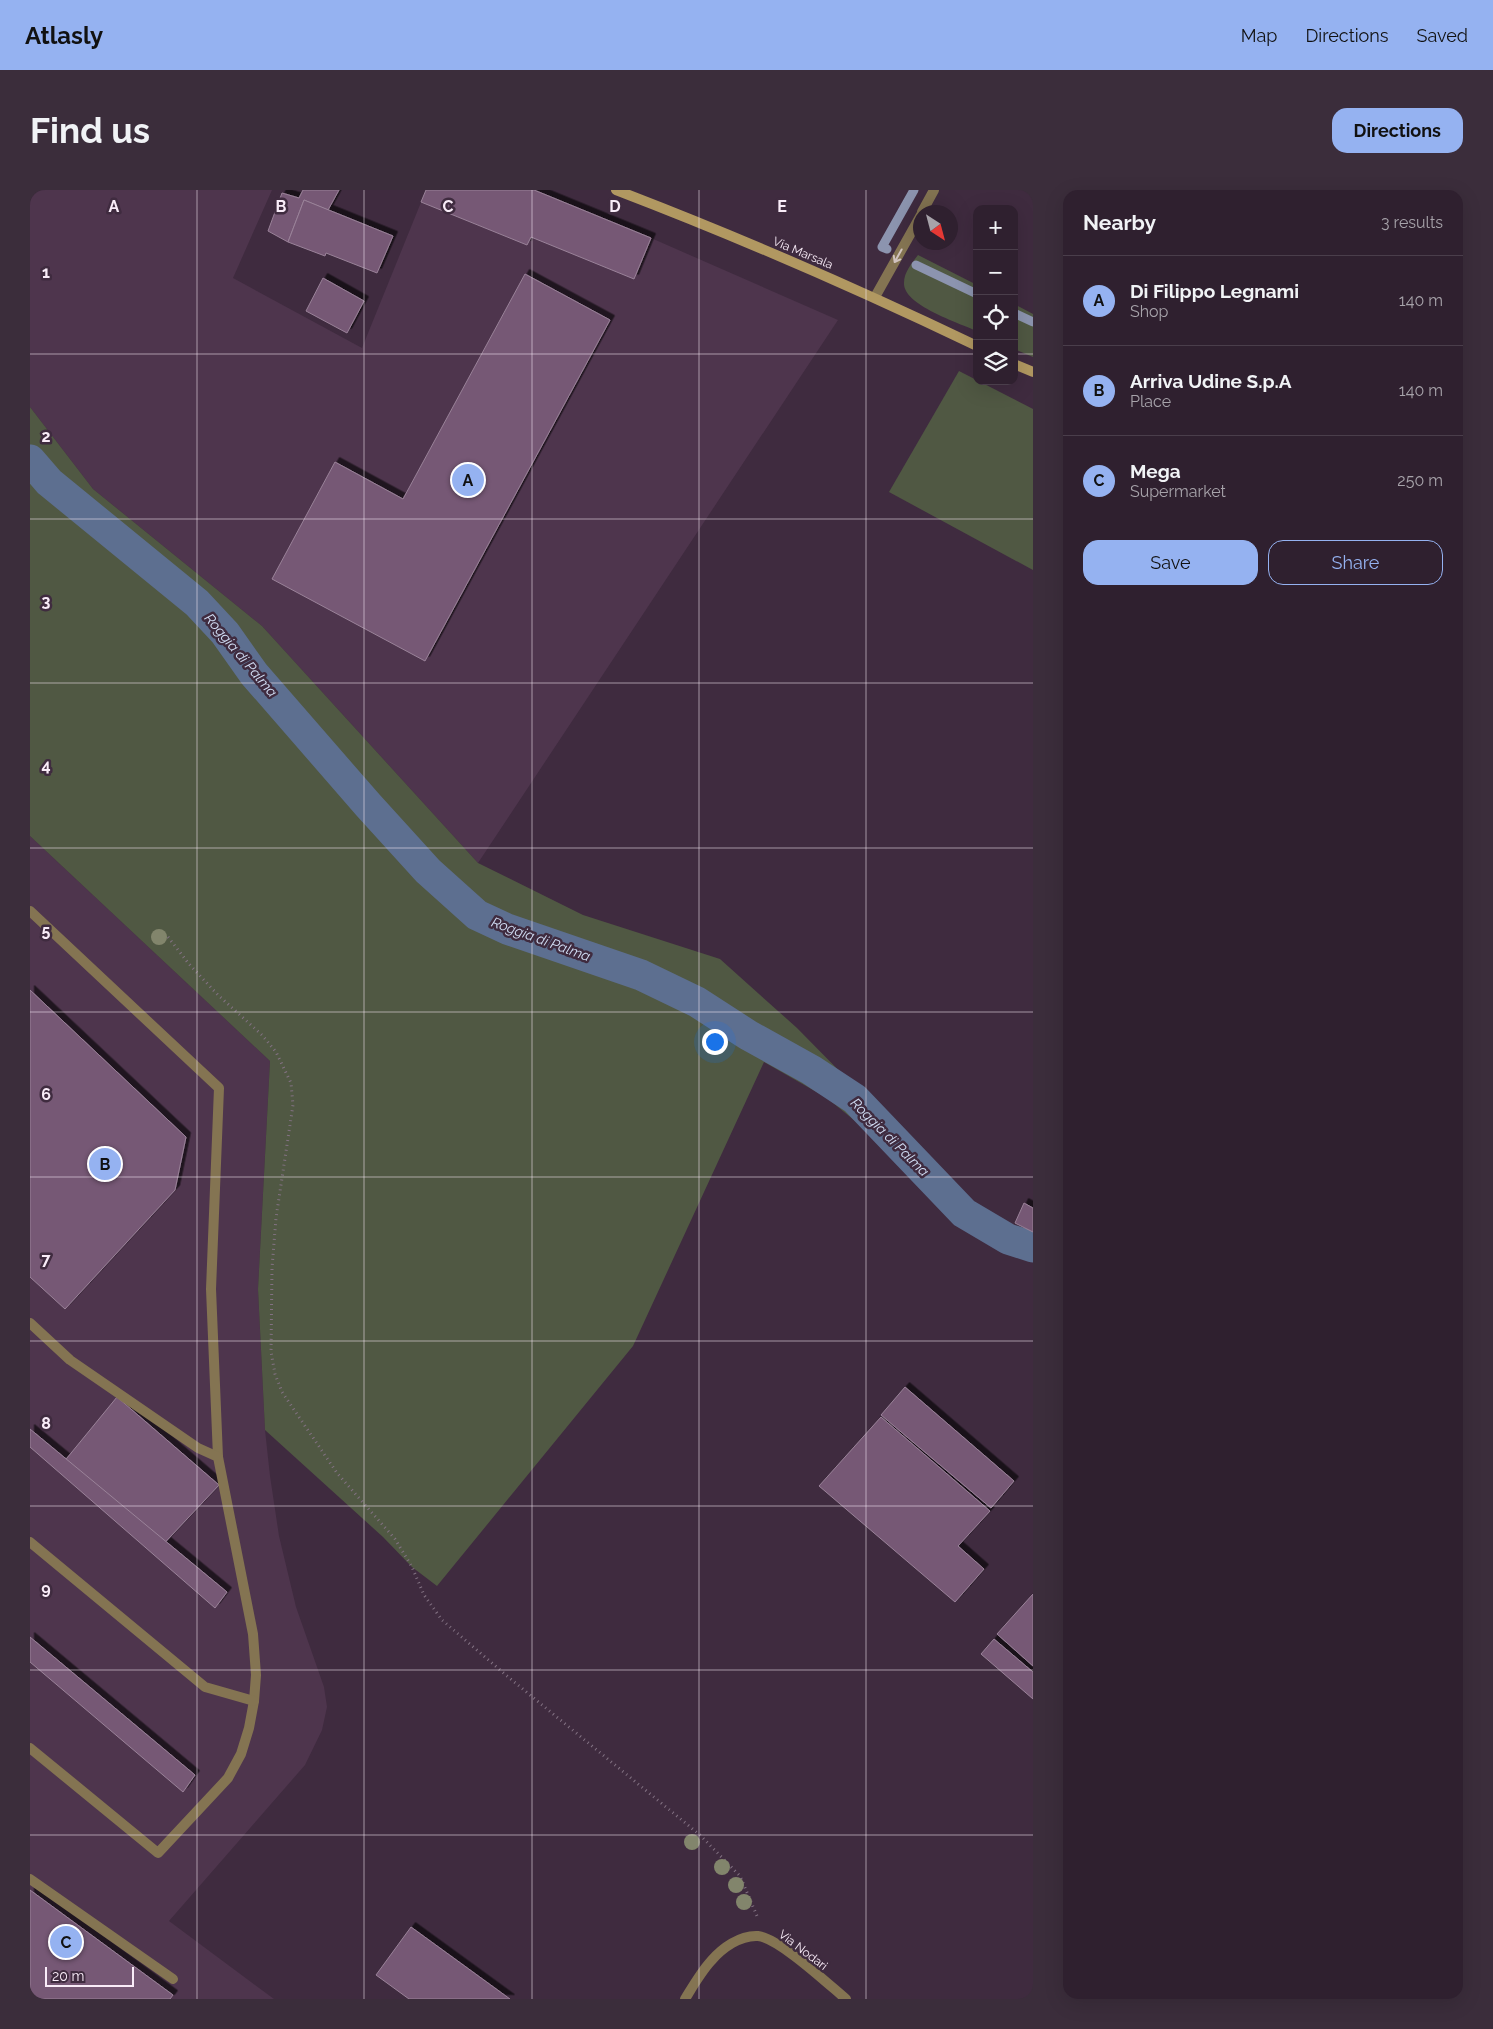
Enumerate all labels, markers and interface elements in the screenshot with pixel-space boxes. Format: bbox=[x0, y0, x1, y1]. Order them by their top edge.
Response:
text: Atlasly bbox=[25, 21, 103, 50]
text: Map bbox=[1241, 25, 1277, 46]
text: Directions bbox=[1305, 25, 1389, 46]
text: Saved bbox=[1417, 25, 1468, 46]
button: Directions bbox=[1332, 108, 1463, 153]
text: Find us bbox=[30, 110, 150, 151]
text: A bbox=[109, 197, 120, 216]
text: B bbox=[276, 197, 287, 216]
text: C bbox=[443, 197, 454, 216]
text: D bbox=[609, 197, 621, 216]
text: E bbox=[777, 197, 787, 216]
north arrow bbox=[913, 205, 958, 250]
map controls bbox=[973, 205, 1018, 385]
button: + bbox=[973, 205, 1018, 250]
text: Nearby bbox=[1083, 210, 1156, 235]
text: 3 results bbox=[1381, 213, 1443, 232]
street label: Via Marsala bbox=[771, 234, 835, 272]
one-way arrow bbox=[893, 249, 903, 264]
button: − bbox=[973, 250, 1018, 295]
text: 1 bbox=[42, 263, 50, 282]
text: Di Filippo Legnami bbox=[1130, 280, 1299, 302]
text: A bbox=[1094, 291, 1104, 310]
text: 140 m bbox=[1399, 291, 1443, 310]
button: locate bbox=[973, 295, 1018, 340]
text: Shop bbox=[1130, 302, 1168, 321]
button: layers bbox=[973, 340, 1018, 385]
text: Arriva Udine S.p.A bbox=[1130, 370, 1292, 392]
text: B bbox=[1094, 381, 1104, 400]
text: 140 m bbox=[1399, 381, 1443, 400]
text: Place bbox=[1130, 392, 1171, 411]
text: 2 bbox=[41, 427, 51, 446]
text: Mega bbox=[1130, 460, 1181, 482]
pin: A bbox=[452, 461, 484, 499]
text: C bbox=[1094, 471, 1104, 490]
text: 250 m bbox=[1397, 471, 1443, 490]
text: Supermarket bbox=[1130, 482, 1226, 501]
button: Save bbox=[1083, 540, 1258, 585]
button: Share bbox=[1268, 540, 1443, 585]
text: 3 bbox=[42, 592, 51, 611]
water label: Roggia di Palma bbox=[201, 610, 281, 700]
text: 4 bbox=[41, 756, 51, 775]
water label: Roggia di Palma bbox=[489, 914, 593, 964]
text: 5 bbox=[42, 921, 51, 940]
your location bbox=[702, 1029, 728, 1055]
text: 6 bbox=[41, 1085, 51, 1104]
water label: Roggia di Palma bbox=[848, 1095, 932, 1179]
pin: B bbox=[89, 1145, 121, 1183]
text: 7 bbox=[42, 1250, 51, 1269]
text: 8 bbox=[41, 1414, 51, 1433]
text: 9 bbox=[41, 1579, 51, 1598]
pin: C bbox=[50, 1923, 82, 1961]
street label: Via Nodari bbox=[776, 1927, 830, 1973]
scale bar bbox=[45, 1964, 134, 1987]
text: 20 m bbox=[52, 1968, 84, 1984]

